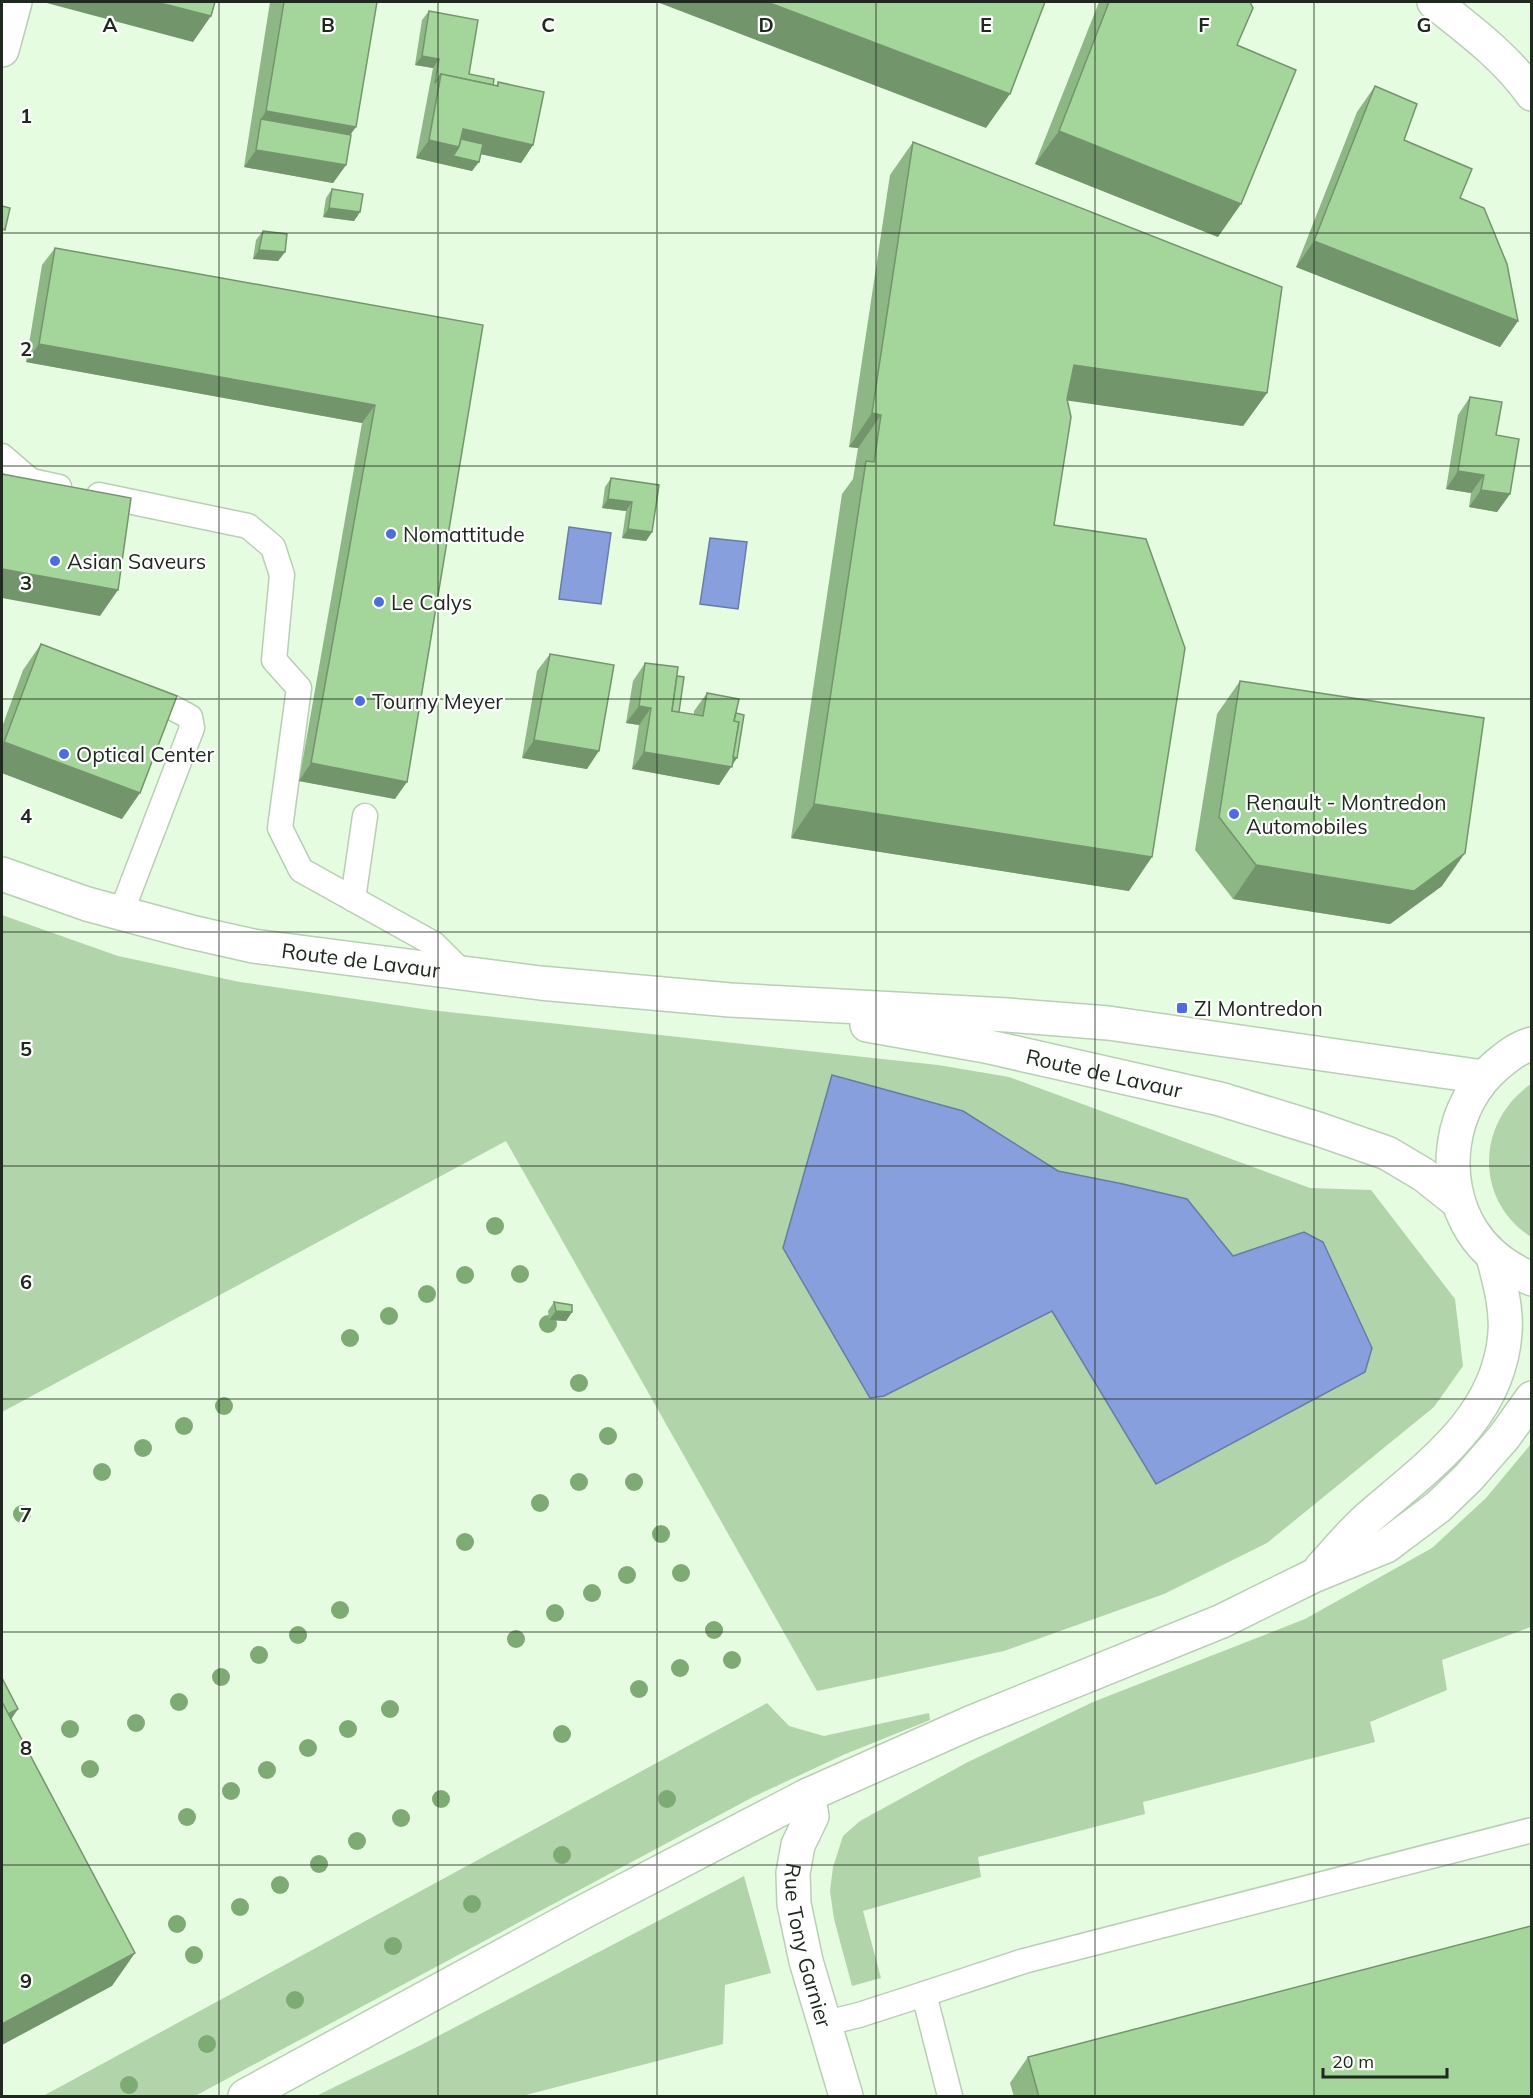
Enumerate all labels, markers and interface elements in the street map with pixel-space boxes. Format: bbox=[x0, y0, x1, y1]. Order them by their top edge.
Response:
text: A bbox=[103, 12, 118, 37]
text: B bbox=[321, 12, 335, 37]
text: C bbox=[541, 12, 555, 37]
text: D bbox=[758, 12, 774, 37]
text: E bbox=[980, 12, 992, 37]
text: F bbox=[1198, 12, 1210, 37]
text: G bbox=[1417, 12, 1431, 37]
text: 1 bbox=[20, 103, 32, 128]
text: 2 bbox=[20, 336, 32, 361]
place label: Nomattitude bbox=[403, 521, 525, 547]
marker: Nomattitude bbox=[384, 527, 398, 541]
place label: Asian Saveurs bbox=[67, 548, 206, 574]
marker: Asian Saveurs bbox=[48, 554, 62, 568]
text: 3 bbox=[20, 570, 32, 595]
place label: Le Calys bbox=[391, 589, 472, 615]
marker: Le Calys bbox=[372, 595, 386, 609]
place label: Tourny Meyer bbox=[372, 688, 503, 714]
marker: Tourny Meyer bbox=[353, 694, 367, 708]
place label: Optical Center bbox=[76, 741, 214, 767]
marker: Optical Center bbox=[57, 747, 71, 761]
place label: Renault - Montredon Automobiles bbox=[1246, 789, 1447, 839]
text: 4 bbox=[20, 803, 32, 828]
marker: Renault - Montredon Automobiles bbox=[1227, 807, 1241, 821]
street label: Route de Lavaur bbox=[280, 937, 442, 983]
place label: ZI Montredon bbox=[1194, 995, 1323, 1021]
marker: ZI Montredon bbox=[1175, 1001, 1189, 1015]
text: 5 bbox=[20, 1036, 32, 1061]
street label: Route de Lavaur bbox=[1024, 1043, 1185, 1103]
text: 6 bbox=[20, 1269, 32, 1294]
text: 7 bbox=[20, 1502, 32, 1527]
text: 8 bbox=[20, 1735, 32, 1760]
street label: Rue Tony Garnier bbox=[779, 1861, 838, 2031]
text: 9 bbox=[20, 1968, 32, 1993]
scale bar bbox=[1323, 2041, 1448, 2079]
text: 20 m bbox=[1332, 2050, 1374, 2073]

